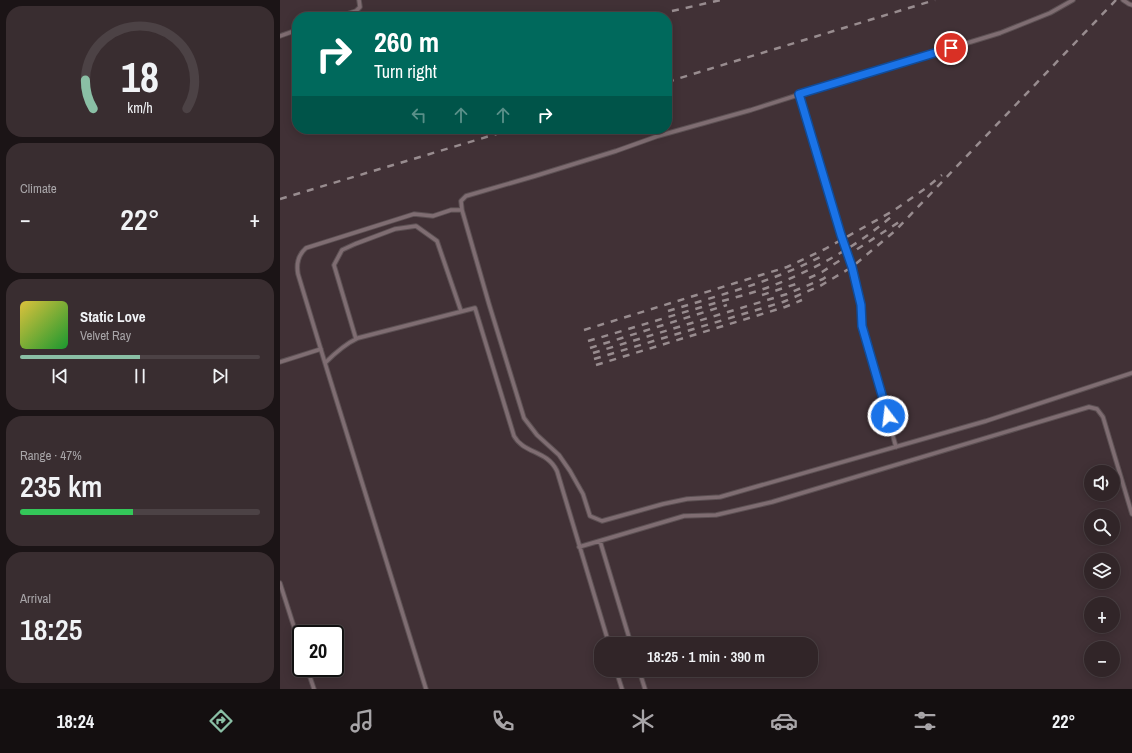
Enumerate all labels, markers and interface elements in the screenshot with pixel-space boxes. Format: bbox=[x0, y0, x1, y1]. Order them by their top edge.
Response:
text: 260 m bbox=[374, 23, 439, 61]
icon: right bbox=[308, 28, 360, 80]
pin bbox=[934, 31, 968, 65]
icon: arrive bbox=[940, 37, 962, 59]
text: 18 bbox=[121, 49, 159, 105]
text: Turn right bbox=[374, 59, 437, 84]
text: km/h bbox=[127, 98, 153, 117]
icon: left bbox=[408, 104, 430, 126]
icon: ahead bbox=[450, 104, 472, 126]
icon: ahead bbox=[492, 104, 514, 126]
icon: right bbox=[534, 104, 556, 126]
text: Climate bbox=[20, 180, 57, 197]
text: 22° bbox=[120, 199, 160, 239]
text: − bbox=[20, 204, 31, 234]
text: + bbox=[249, 204, 260, 234]
text: Static Love bbox=[80, 306, 146, 327]
text: Velvet Ray bbox=[80, 327, 131, 344]
icon: previous bbox=[49, 365, 71, 387]
icon: pause bbox=[129, 365, 151, 387]
icon: next bbox=[209, 365, 231, 387]
position arrow bbox=[867, 395, 909, 437]
text: Range · 47% bbox=[20, 447, 82, 464]
map controls bbox=[1084, 465, 1120, 677]
button: sound bbox=[1084, 465, 1120, 501]
text: 235 km bbox=[20, 466, 102, 506]
button: search bbox=[1084, 509, 1120, 545]
button: layers bbox=[1084, 553, 1120, 589]
text: Arrival bbox=[20, 590, 51, 607]
button: + bbox=[1084, 597, 1120, 633]
text: 18:25 bbox=[20, 609, 82, 649]
speed limit sign: 20 bbox=[292, 625, 344, 677]
button: − bbox=[1084, 641, 1120, 677]
text: 18:25 · 1 min · 390 m bbox=[647, 646, 765, 667]
icon: directions bbox=[207, 707, 235, 735]
icon: music bbox=[348, 707, 376, 735]
icon: phone bbox=[489, 707, 517, 735]
icon: climate bbox=[629, 707, 657, 735]
icon: car bbox=[770, 707, 798, 735]
icon: filters bbox=[911, 707, 939, 735]
text: 18:24 bbox=[56, 709, 94, 734]
text: 22° bbox=[1052, 709, 1076, 734]

